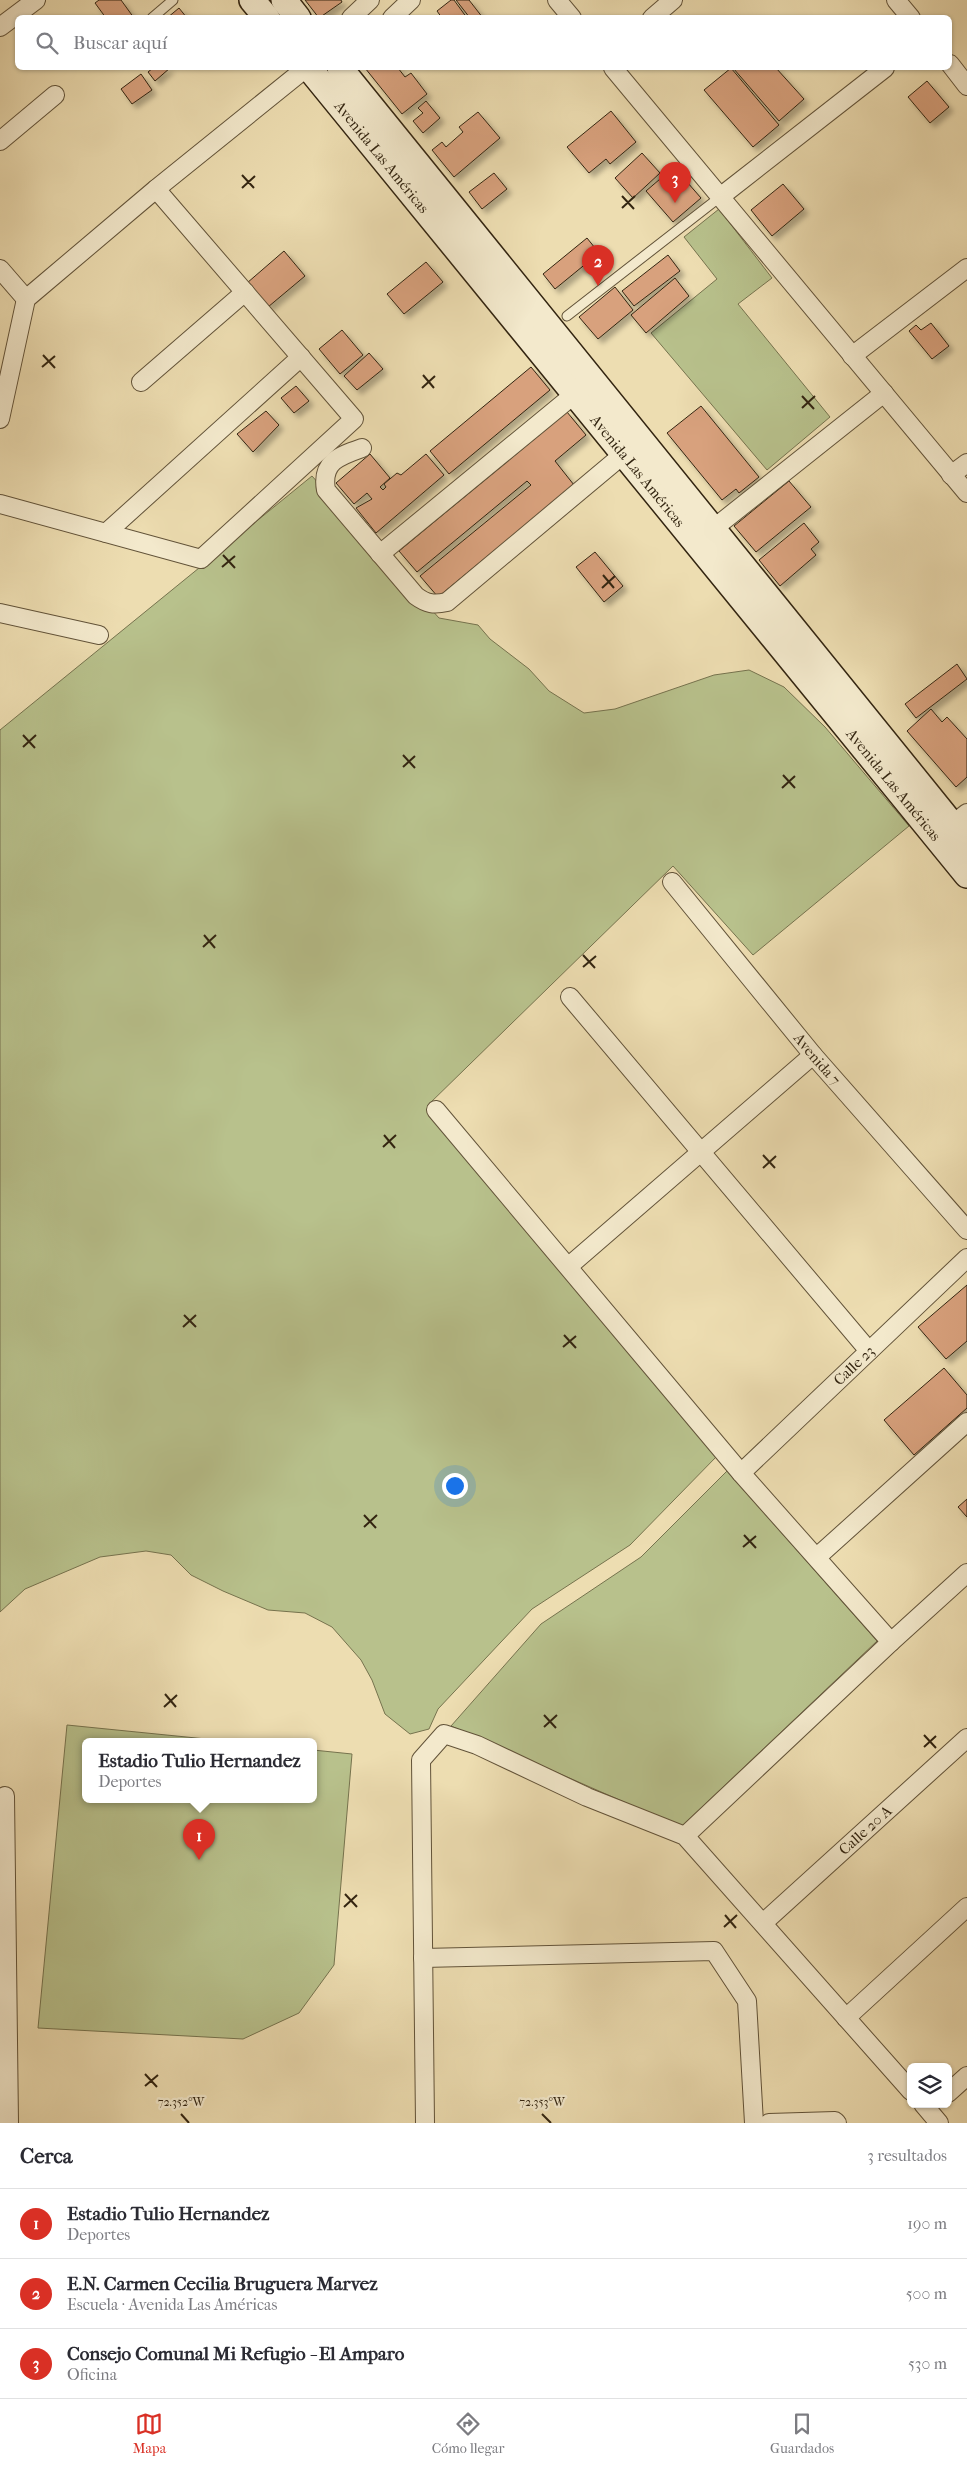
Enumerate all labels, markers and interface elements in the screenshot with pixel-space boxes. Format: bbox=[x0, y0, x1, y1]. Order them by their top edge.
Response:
search box bbox=[15, 15, 952, 70]
icon: search bbox=[33, 29, 61, 57]
text: Buscar aquí bbox=[73, 32, 167, 54]
street label: Avenida Las Américas bbox=[330, 97, 433, 217]
pin: 3 bbox=[659, 162, 691, 203]
pin: 2 bbox=[582, 245, 614, 286]
street label: Avenida Las Américas bbox=[586, 410, 689, 531]
street label: Avenida Las Américas bbox=[842, 724, 945, 845]
street label: Avenida 7 bbox=[789, 1029, 844, 1089]
street label: Calle 23 bbox=[830, 1342, 878, 1389]
your location bbox=[442, 1473, 468, 1499]
popup bbox=[82, 1738, 317, 1803]
text: Estadio Tulio Hernandez bbox=[98, 1750, 301, 1772]
text: Deportes bbox=[98, 1772, 162, 1791]
street label: Calle 20 A bbox=[835, 1802, 895, 1859]
pin: 1 bbox=[183, 1819, 215, 1860]
map controls bbox=[907, 2063, 952, 2108]
button: layers bbox=[907, 2063, 952, 2108]
text: 72.352°W bbox=[158, 2095, 206, 2109]
text: 72.353°W bbox=[519, 2095, 566, 2109]
text: Cerca bbox=[20, 2144, 72, 2168]
text: 3 resultados bbox=[867, 2146, 947, 2165]
text: Estadio Tulio Hernandez bbox=[67, 2203, 269, 2225]
text: 1 bbox=[33, 2214, 39, 2233]
text: 190 m bbox=[907, 2214, 947, 2233]
text: Deportes bbox=[67, 2225, 130, 2244]
text: E.N. Carmen Cecilia Bruguera Marvez bbox=[67, 2273, 378, 2295]
text: 2 bbox=[32, 2284, 40, 2303]
text: 500 m bbox=[906, 2284, 947, 2303]
text: Escuela · Avenida Las Américas bbox=[67, 2295, 277, 2314]
text: Consejo Comunal Mi Refugio - El Amparo bbox=[67, 2343, 404, 2365]
text: 3 bbox=[33, 2354, 39, 2373]
text: 530 m bbox=[908, 2354, 947, 2373]
text: Oficina bbox=[67, 2365, 117, 2384]
tab: Mapa bbox=[133, 2410, 166, 2457]
tab: Cómo llegar bbox=[432, 2410, 504, 2457]
tab: Guardados bbox=[770, 2410, 834, 2457]

